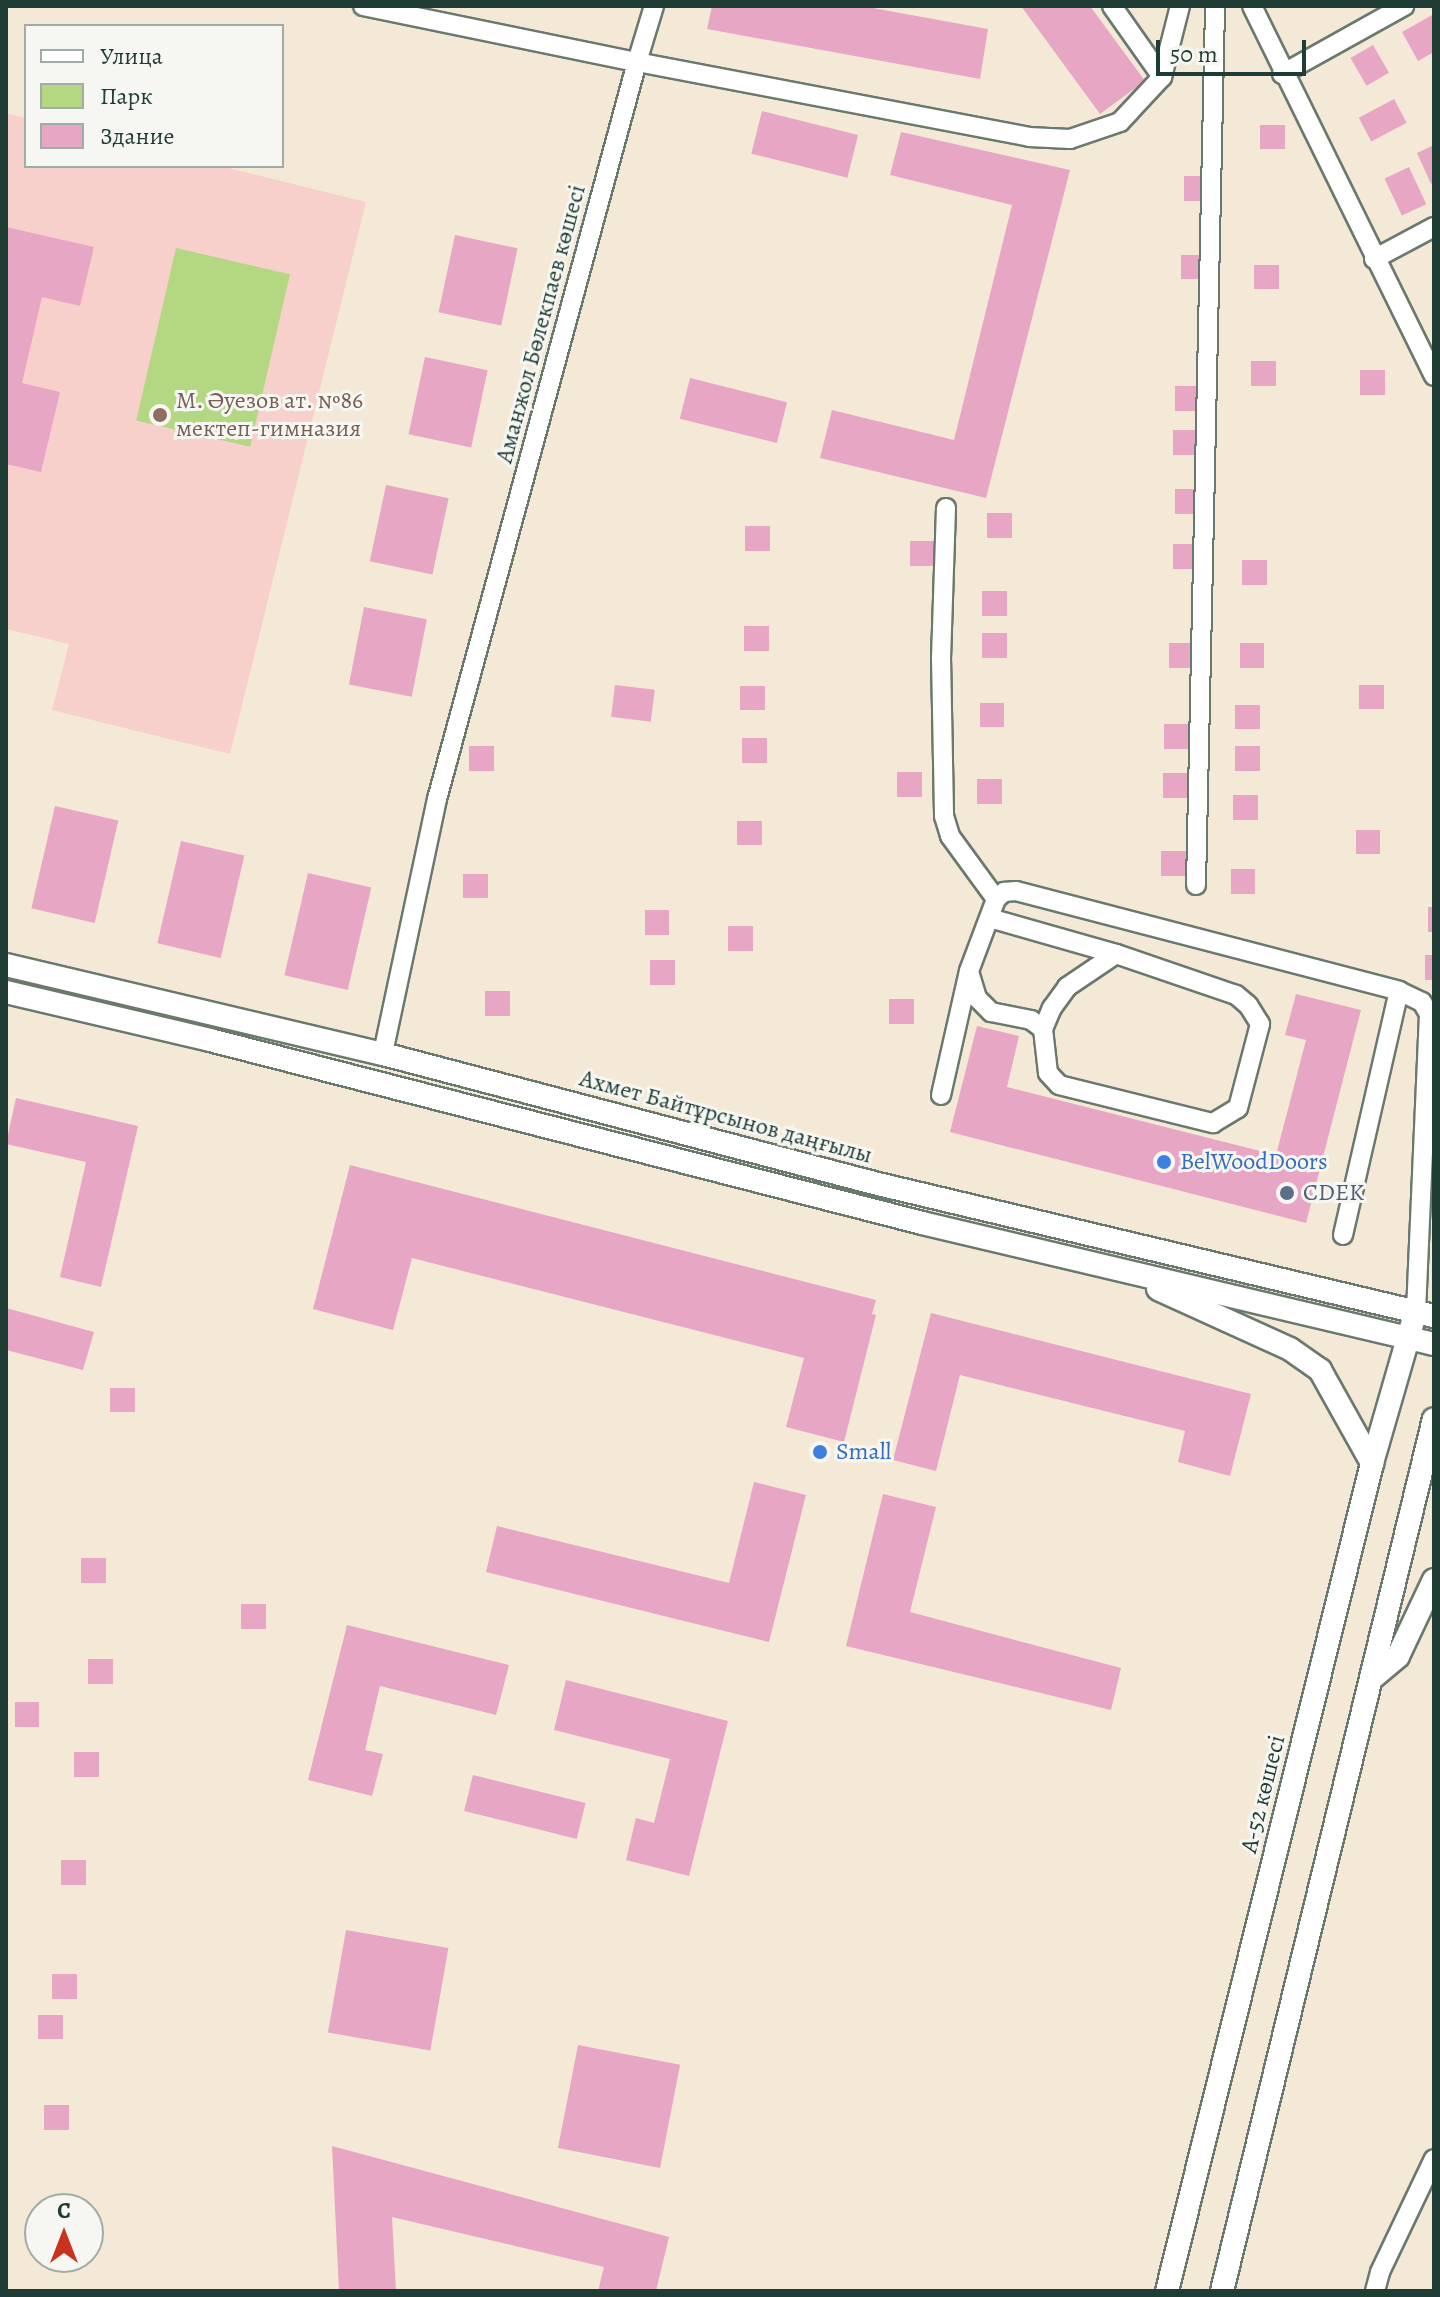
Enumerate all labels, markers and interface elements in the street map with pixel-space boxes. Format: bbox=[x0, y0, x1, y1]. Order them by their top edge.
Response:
legend bbox=[24, 24, 284, 168]
scale bar bbox=[1160, 24, 1310, 74]
text: 50 m bbox=[1170, 38, 1218, 70]
text: Улица bbox=[100, 40, 163, 72]
text: Парк bbox=[100, 80, 153, 112]
text: Здание bbox=[100, 120, 175, 152]
street label: Аманжол Бөлекпаев көшесі bbox=[490, 182, 592, 466]
place label: М. Әуезов ат. №86 мектеп-гимназия bbox=[176, 387, 364, 443]
marker: М. Әуезов ат. №86 мектеп-гимназия bbox=[151, 406, 169, 424]
street label: Ахмет Байтұрсынов даңғылы bbox=[577, 1064, 875, 1170]
place label: BelWoodDoors bbox=[1180, 1148, 1328, 1176]
marker: BelWoodDoors bbox=[1155, 1153, 1173, 1171]
place label: CDEK bbox=[1303, 1179, 1364, 1207]
marker: CDEK bbox=[1278, 1184, 1296, 1202]
place label: Small bbox=[836, 1438, 891, 1466]
marker: Small bbox=[811, 1443, 829, 1461]
street label: А-52 көшесі bbox=[1234, 1732, 1292, 1856]
north arrow bbox=[24, 2193, 104, 2273]
text: С bbox=[57, 2196, 71, 2226]

